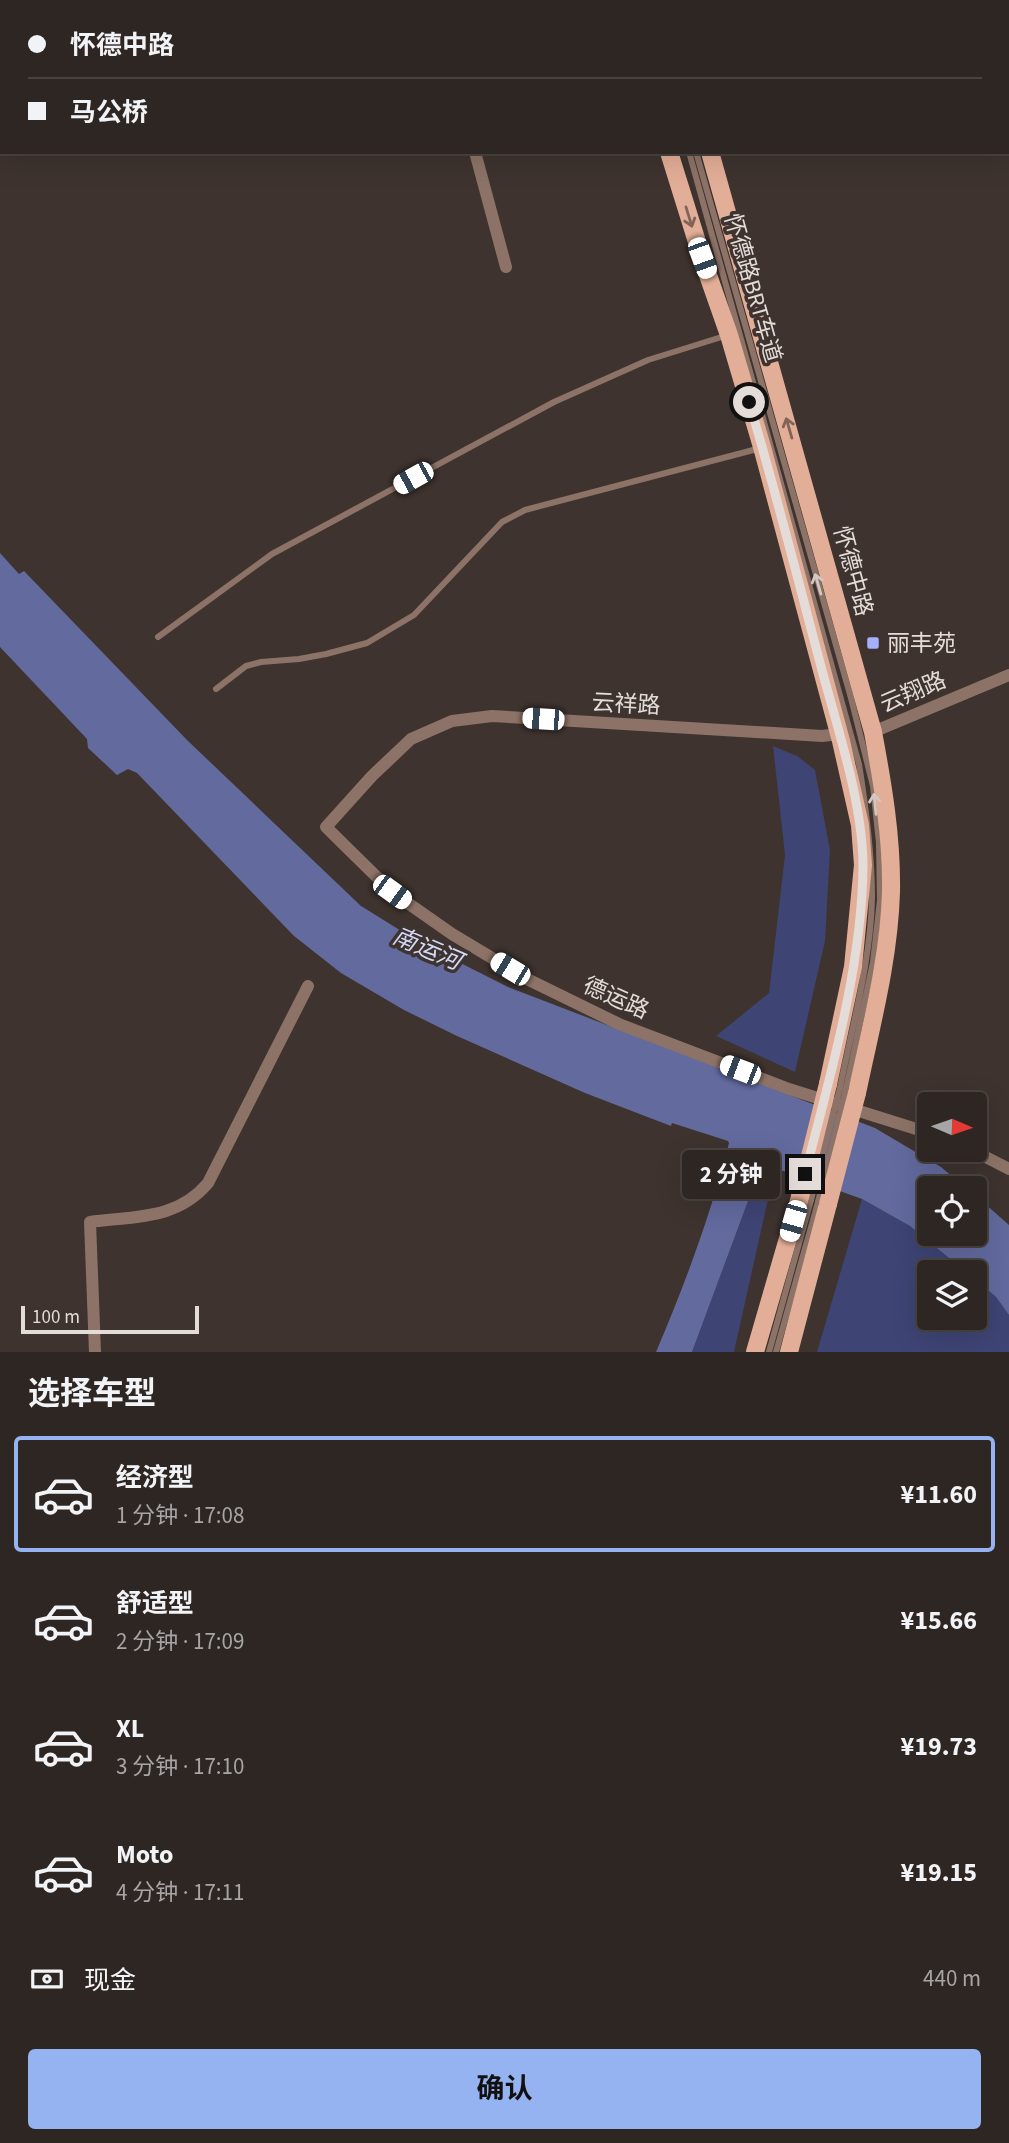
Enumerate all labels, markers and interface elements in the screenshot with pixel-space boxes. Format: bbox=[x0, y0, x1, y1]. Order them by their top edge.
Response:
text: 怀德中路 bbox=[70, 27, 174, 64]
text: 马公桥 bbox=[70, 94, 148, 131]
one-way arrow bbox=[684, 206, 697, 228]
street label: 怀德路BRT车道 bbox=[716, 210, 790, 366]
car bbox=[685, 235, 720, 281]
route start bbox=[733, 386, 765, 418]
one-way arrow bbox=[782, 417, 795, 440]
car bbox=[390, 459, 437, 497]
street label: 怀德中路 bbox=[825, 522, 881, 620]
one-way arrow bbox=[811, 573, 824, 595]
place label: 丽丰苑 bbox=[887, 627, 956, 660]
marker: 丽丰苑 bbox=[865, 635, 881, 651]
street label: 云翔路 bbox=[875, 663, 951, 721]
street label: 云祥路 bbox=[591, 686, 661, 722]
car bbox=[522, 707, 565, 731]
one-way arrow bbox=[868, 793, 881, 816]
car bbox=[369, 871, 416, 913]
water label: 南运河 bbox=[387, 919, 471, 981]
car bbox=[487, 949, 534, 989]
street label: 德运路 bbox=[578, 969, 654, 1027]
car bbox=[717, 1053, 764, 1087]
north arrow bbox=[917, 1092, 987, 1162]
map controls bbox=[917, 1092, 987, 1330]
callout: 2 分钟 bbox=[682, 1150, 780, 1198]
text: 2 分钟 bbox=[700, 1158, 762, 1191]
route end bbox=[789, 1158, 821, 1190]
button: locate bbox=[917, 1176, 987, 1246]
car bbox=[778, 1198, 809, 1244]
button: layers bbox=[917, 1260, 987, 1330]
scale bar bbox=[21, 1303, 200, 1335]
text: 100 m bbox=[32, 1304, 80, 1331]
text: 选择车型 bbox=[28, 1371, 156, 1417]
text: 经济型 bbox=[116, 1459, 194, 1496]
icon: car bbox=[32, 1463, 95, 1526]
text: ¥11.60 bbox=[901, 1476, 977, 1513]
text: 1 分钟 · 17:08 bbox=[116, 1499, 244, 1532]
text: 舒适型 bbox=[116, 1585, 194, 1622]
icon: car bbox=[32, 1589, 95, 1652]
text: ¥15.66 bbox=[901, 1602, 977, 1639]
text: 2 分钟 · 17:09 bbox=[116, 1625, 244, 1658]
text: XL bbox=[116, 1710, 144, 1747]
icon: car bbox=[32, 1715, 95, 1778]
text: ¥19.73 bbox=[901, 1728, 977, 1765]
text: 3 分钟 · 17:10 bbox=[116, 1750, 244, 1783]
text: Moto bbox=[116, 1836, 173, 1873]
icon: car bbox=[32, 1841, 95, 1904]
text: ¥19.15 bbox=[901, 1854, 977, 1891]
text: 4 分钟 · 17:11 bbox=[116, 1876, 244, 1909]
icon: cash bbox=[28, 1960, 66, 1998]
text: 现金 bbox=[84, 1962, 136, 1999]
text: 440 m bbox=[923, 1962, 981, 1995]
button: 确认 bbox=[28, 2049, 981, 2129]

